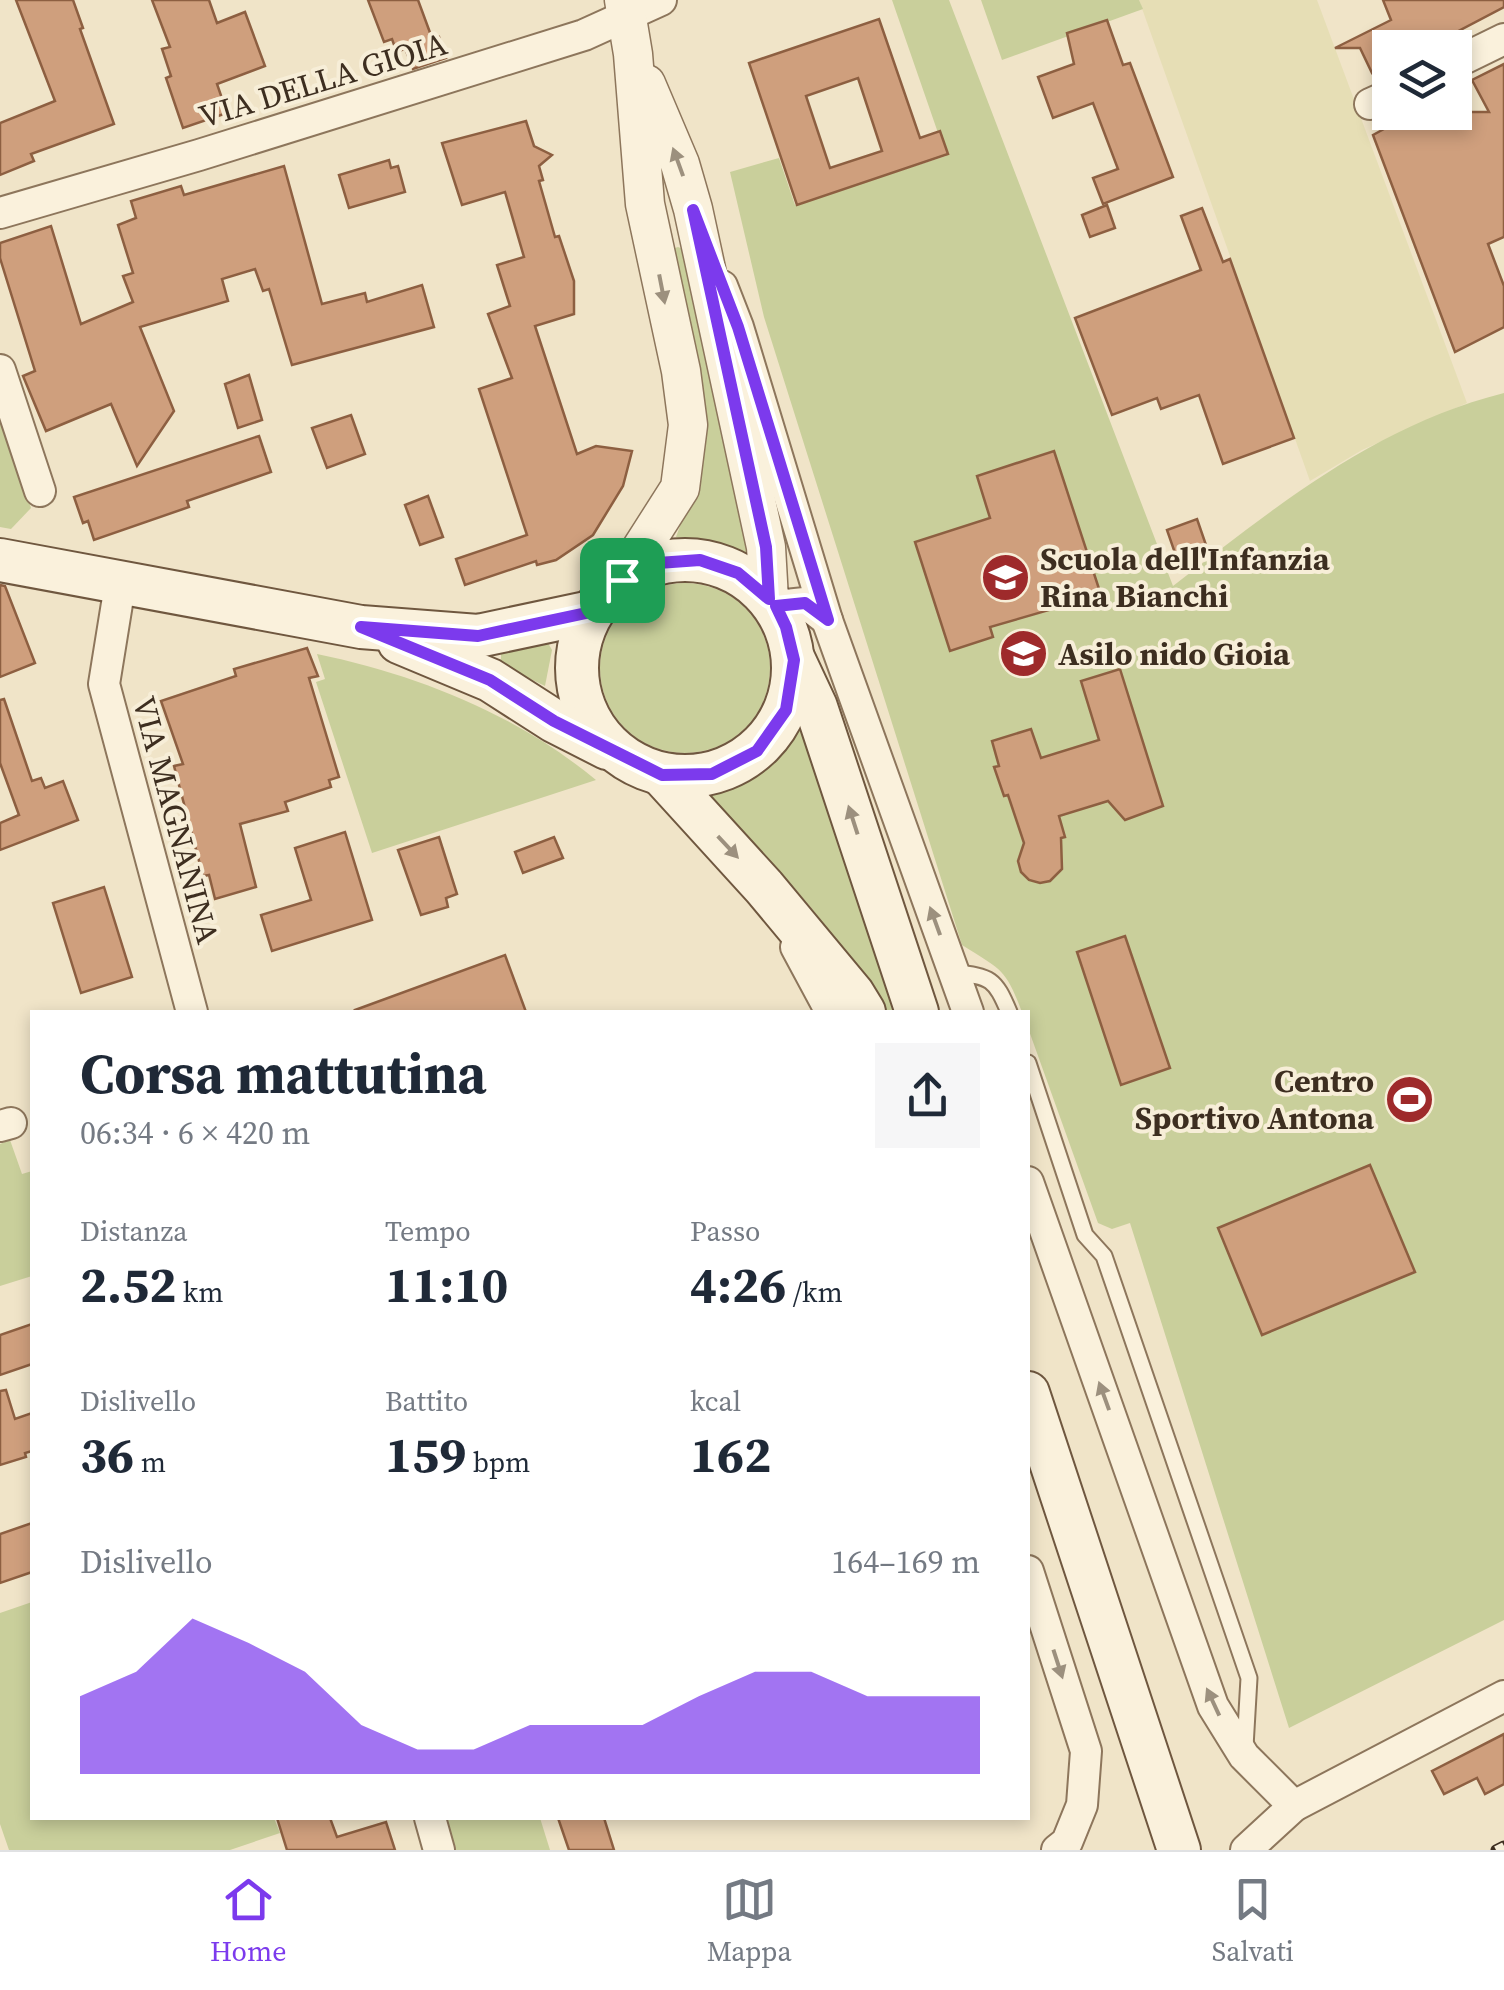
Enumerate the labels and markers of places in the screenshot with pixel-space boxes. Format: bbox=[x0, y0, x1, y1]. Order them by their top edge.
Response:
place label: Scuola dell'Infanzia Rina Bianchi bbox=[1040, 537, 1331, 618]
pin bbox=[580, 538, 665, 623]
school or university icon: Scuola dell'Infanzia Rina Bianchi bbox=[979, 551, 1031, 603]
school or university icon: Asilo nido Gioia bbox=[997, 628, 1049, 680]
place label: Asilo nido Gioia bbox=[1058, 632, 1291, 676]
place label: Centro Sportivo Antona bbox=[1135, 1059, 1375, 1140]
sports icon: Centro Sportivo Antona bbox=[1383, 1073, 1435, 1125]

